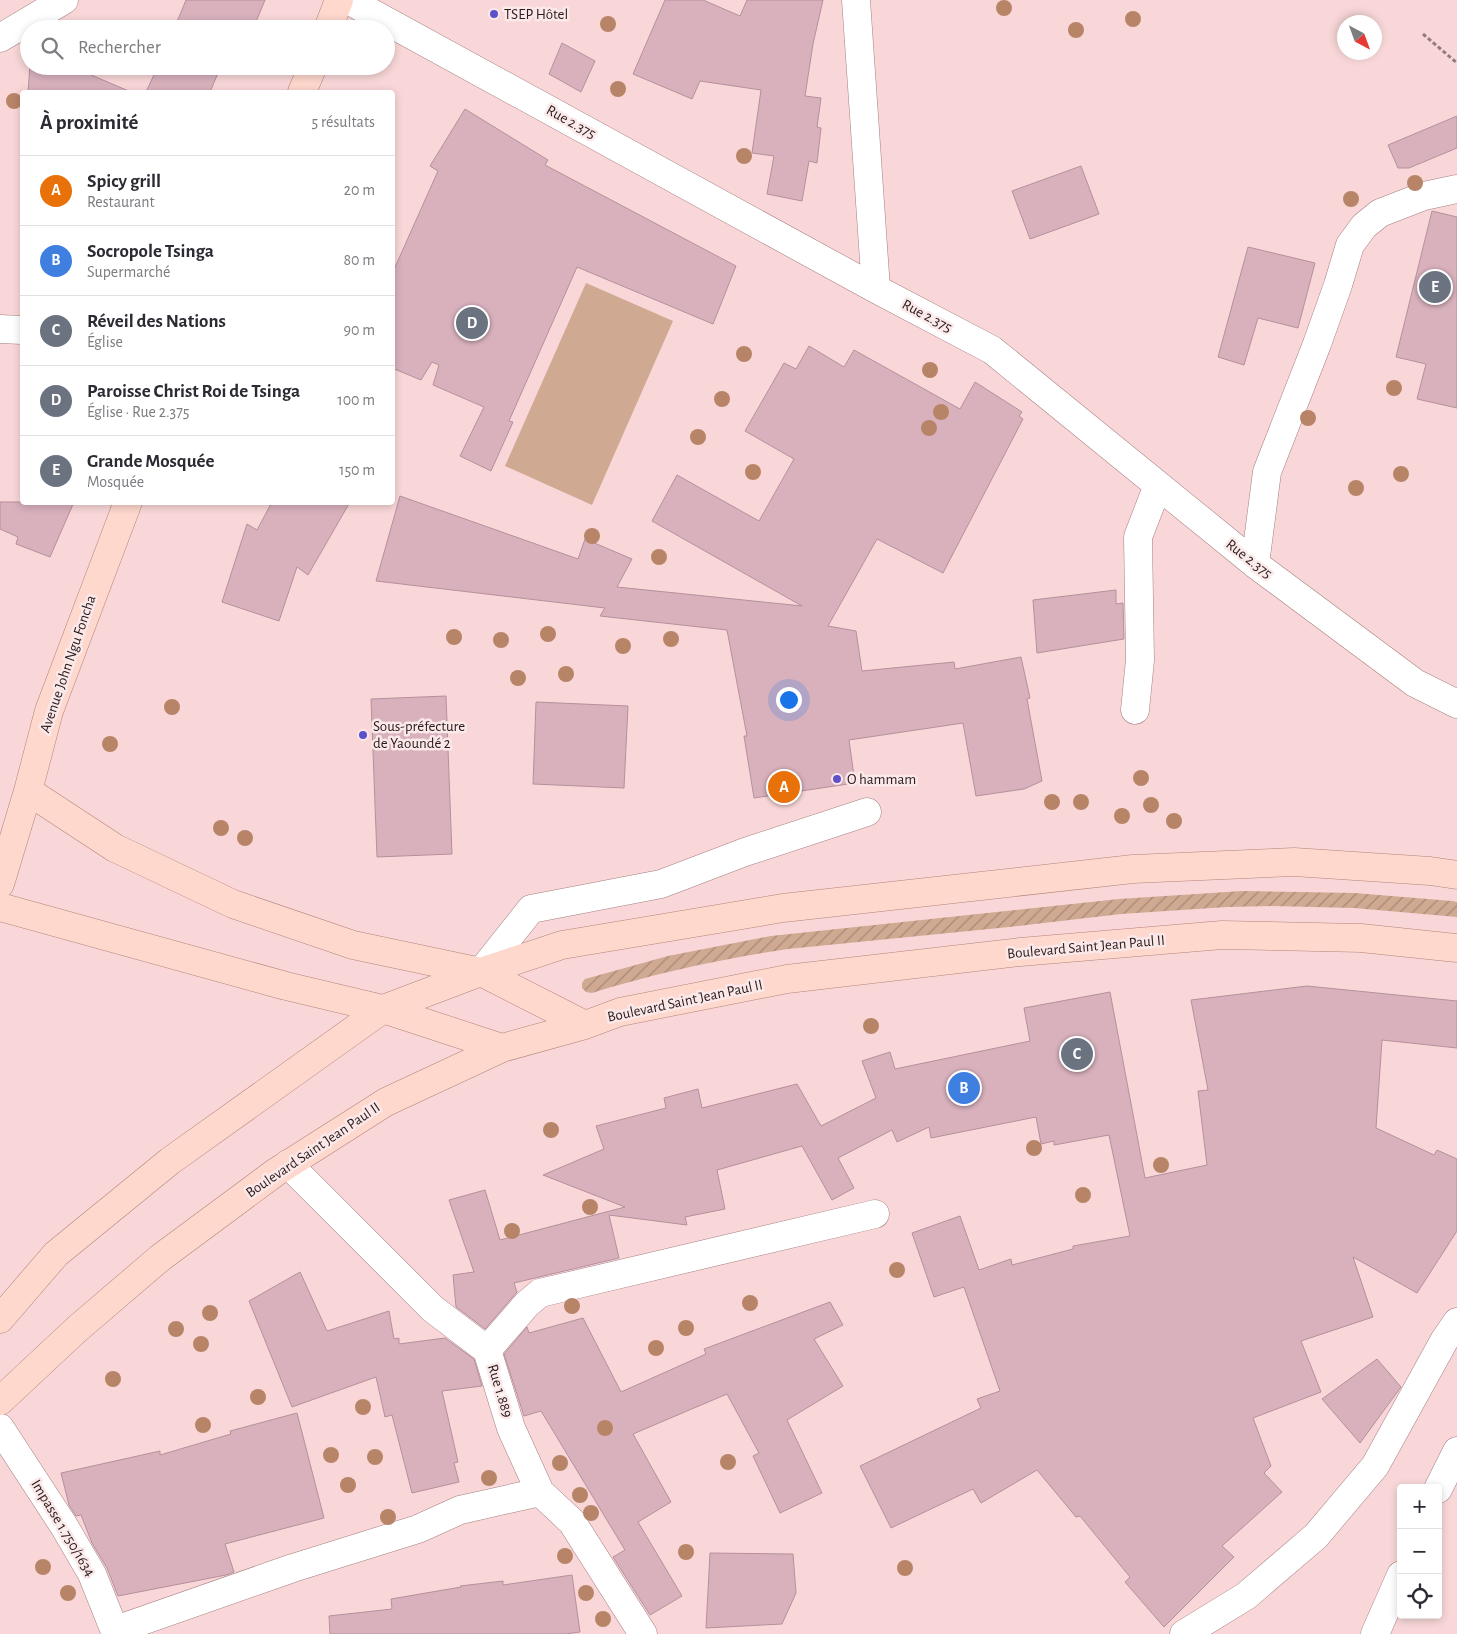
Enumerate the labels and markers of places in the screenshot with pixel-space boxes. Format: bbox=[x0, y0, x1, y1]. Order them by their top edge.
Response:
place label: TSEP Hôtel bbox=[504, 7, 568, 22]
marker: TSEP Hôtel bbox=[488, 8, 500, 20]
pin: E bbox=[1419, 268, 1451, 306]
pin: D bbox=[456, 304, 488, 342]
place label: Sous-préfecture de Yaoundé 2 bbox=[373, 719, 465, 751]
marker: Sous-préfecture de Yaoundé 2 bbox=[357, 729, 369, 741]
pin: A bbox=[768, 768, 800, 806]
place label: O hammam bbox=[847, 772, 916, 787]
marker: O hammam bbox=[831, 773, 843, 785]
pin: C bbox=[1061, 1035, 1093, 1073]
pin: B bbox=[948, 1069, 980, 1107]

